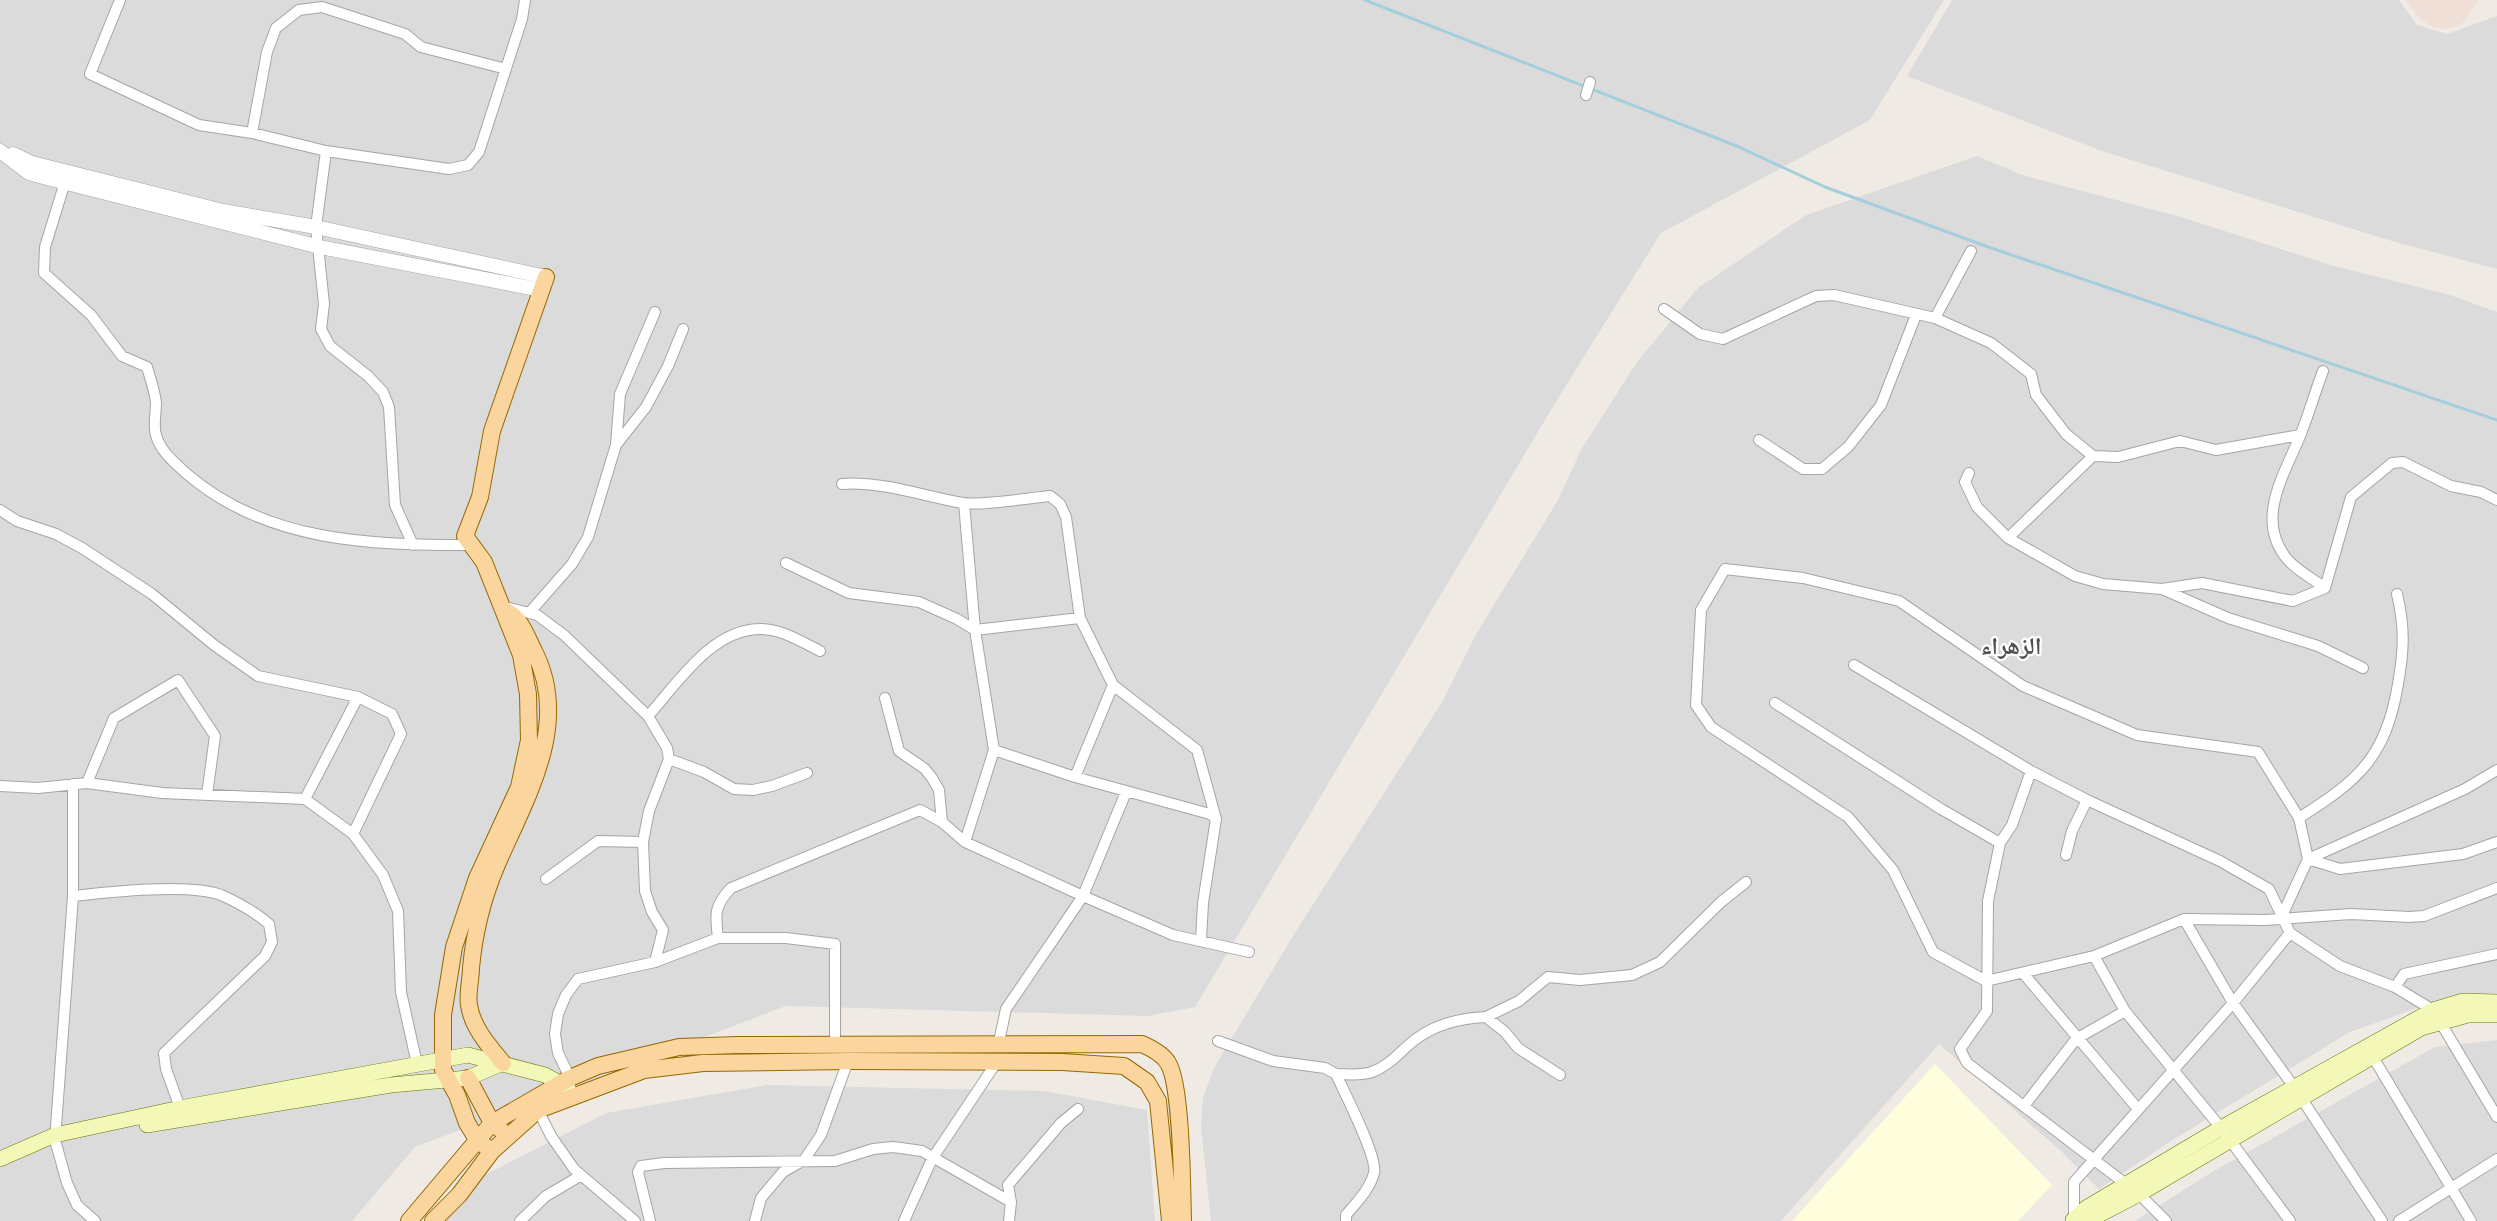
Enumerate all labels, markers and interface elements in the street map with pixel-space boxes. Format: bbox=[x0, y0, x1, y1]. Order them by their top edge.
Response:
district label: الزهراء bbox=[1980, 629, 2042, 661]

